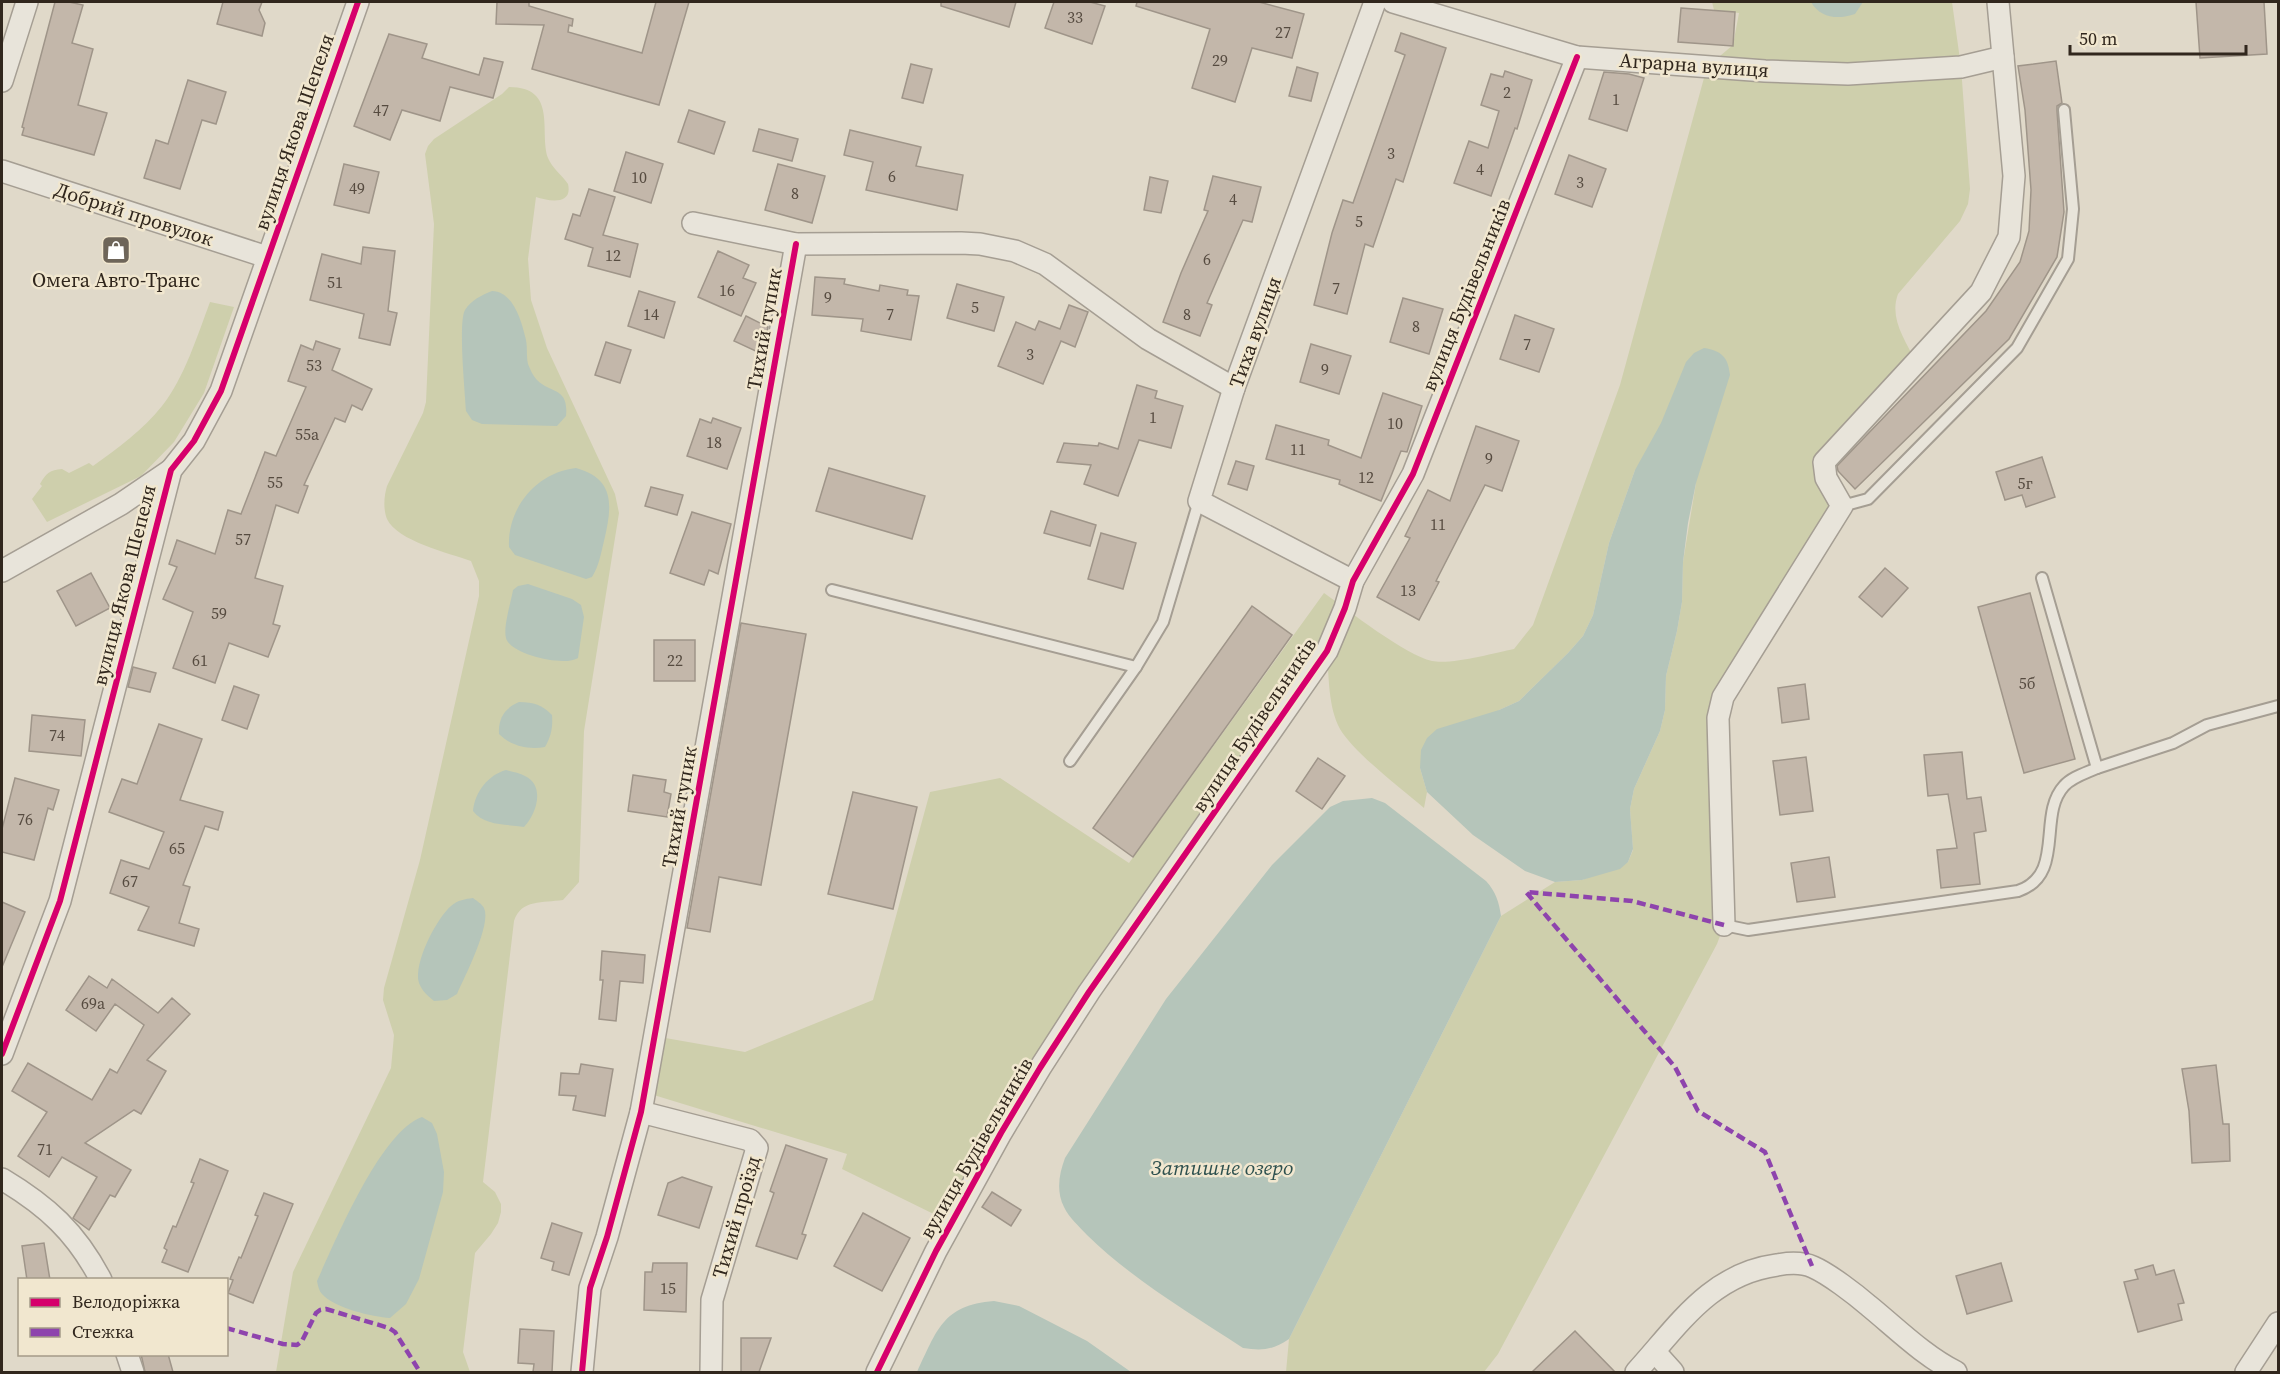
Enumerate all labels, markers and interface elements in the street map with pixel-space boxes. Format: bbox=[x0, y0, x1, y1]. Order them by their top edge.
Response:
house number: 33 bbox=[1067, 6, 1083, 28]
scale bar bbox=[2070, 18, 2246, 56]
house number: 27 bbox=[1275, 21, 1291, 43]
text: 50 m bbox=[2079, 26, 2117, 51]
street label: вулиця Якова Шепеля bbox=[247, 30, 341, 234]
street label: Аграрна вулиця bbox=[1618, 46, 1770, 84]
house number: 29 bbox=[1212, 49, 1228, 71]
house number: 2 bbox=[1503, 81, 1511, 103]
house number: 1 bbox=[1612, 88, 1620, 110]
house number: 47 bbox=[373, 99, 389, 121]
house number: 3 bbox=[1387, 142, 1395, 164]
house number: 4 bbox=[1476, 158, 1484, 180]
house number: 6 bbox=[888, 165, 896, 187]
house number: 10 bbox=[631, 166, 647, 188]
house number: 3 bbox=[1576, 171, 1584, 193]
street label: Добрий провулок bbox=[51, 175, 217, 253]
house number: 49 bbox=[349, 177, 365, 199]
house number: 8 bbox=[791, 182, 799, 204]
house number: 4 bbox=[1229, 188, 1237, 210]
street label: вулиця Будівельників bbox=[1415, 195, 1517, 395]
house number: 5 bbox=[1355, 210, 1363, 232]
shop icon: Омега Авто-Транс bbox=[100, 234, 132, 266]
house number: 12 bbox=[605, 244, 621, 266]
house number: 6 bbox=[1203, 248, 1211, 270]
place label: Омега Авто-Транс bbox=[32, 266, 200, 294]
street label: Тихий тупик bbox=[740, 266, 788, 392]
house number: 51 bbox=[327, 271, 343, 293]
street label: Тиха вулиця bbox=[1222, 272, 1288, 392]
house number: 7 bbox=[1332, 277, 1340, 299]
house number: 16 bbox=[719, 279, 735, 301]
house number: 9 bbox=[824, 286, 832, 308]
house number: 5 bbox=[971, 296, 979, 318]
house number: 14 bbox=[643, 303, 659, 325]
house number: 7 bbox=[886, 303, 894, 325]
house number: 8 bbox=[1183, 303, 1191, 325]
house number: 8 bbox=[1412, 315, 1420, 337]
house number: 7 bbox=[1523, 333, 1531, 355]
house number: 3 bbox=[1026, 343, 1034, 365]
house number: 53 bbox=[306, 354, 322, 376]
house number: 9 bbox=[1321, 358, 1329, 380]
house number: 1 bbox=[1149, 406, 1157, 428]
house number: 10 bbox=[1387, 412, 1403, 434]
house number: 55а bbox=[295, 423, 320, 445]
house number: 18 bbox=[706, 431, 722, 453]
house number: 11 bbox=[1290, 438, 1306, 460]
house number: 9 bbox=[1485, 447, 1493, 469]
house number: 12 bbox=[1358, 466, 1374, 488]
house number: 55 bbox=[267, 471, 283, 493]
house number: 5г bbox=[2017, 472, 2033, 494]
street label: вулиця Якова Шепеля bbox=[85, 481, 163, 689]
house number: 11 bbox=[1430, 513, 1446, 535]
house number: 57 bbox=[235, 528, 251, 550]
house number: 13 bbox=[1400, 579, 1416, 601]
house number: 59 bbox=[211, 602, 227, 624]
street label: вулиця Будівельників bbox=[1185, 632, 1323, 818]
house number: 61 bbox=[192, 649, 208, 671]
house number: 22 bbox=[667, 649, 683, 671]
house number: 5б bbox=[2019, 672, 2035, 694]
house number: 74 bbox=[49, 724, 65, 746]
street label: Тихий тупик bbox=[655, 744, 703, 870]
house number: 76 bbox=[17, 808, 33, 830]
house number: 65 bbox=[169, 837, 185, 859]
house number: 67 bbox=[122, 870, 138, 892]
house number: 69а bbox=[81, 992, 106, 1014]
street label: вулиця Будівельників bbox=[913, 1052, 1039, 1244]
house number: 71 bbox=[37, 1138, 53, 1160]
street label: Тихий проїзд bbox=[705, 1152, 767, 1282]
water label: Затишне озеро bbox=[1151, 1153, 1293, 1182]
house number: 15 bbox=[660, 1277, 676, 1299]
legend bbox=[18, 1278, 228, 1356]
text: Велодоріжка bbox=[72, 1289, 181, 1314]
text: Стежка bbox=[72, 1319, 135, 1344]

